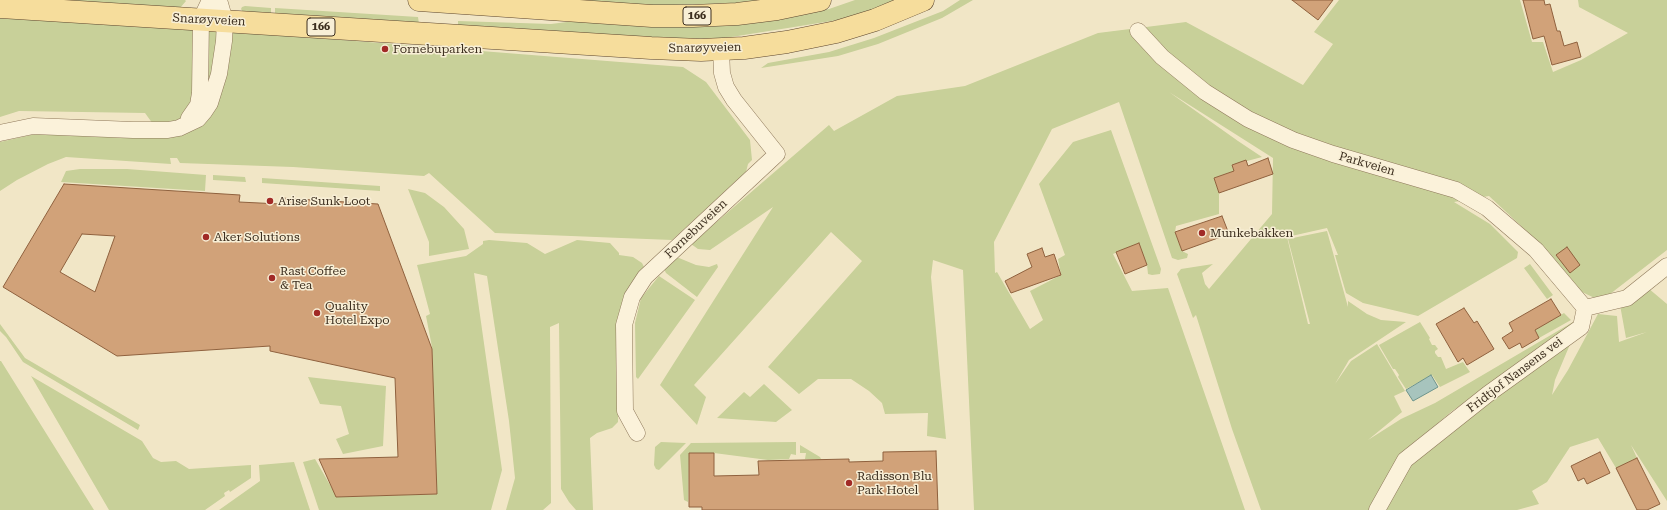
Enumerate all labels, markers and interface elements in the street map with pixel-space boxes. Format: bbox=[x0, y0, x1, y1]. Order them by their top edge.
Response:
road number: 166 bbox=[683, 7, 711, 25]
street label: Snarøyveien bbox=[172, 11, 246, 29]
road number: 166 bbox=[307, 18, 335, 36]
street label: Snarøyveien bbox=[668, 40, 742, 56]
place label: Fornebuparken bbox=[393, 42, 482, 56]
marker: Fornebuparken bbox=[380, 44, 390, 54]
street label: Parkveien bbox=[1337, 149, 1397, 179]
place label: Arise Sunk Loot bbox=[278, 194, 370, 208]
marker: Arise Sunk Loot bbox=[265, 196, 275, 206]
street label: Fornebuveien bbox=[662, 197, 730, 261]
place label: Munkebakken bbox=[1210, 226, 1293, 240]
marker: Munkebakken bbox=[1197, 228, 1207, 238]
place label: Aker Solutions bbox=[214, 230, 300, 244]
marker: Aker Solutions bbox=[201, 232, 211, 242]
place label: Rast Coffee & Tea bbox=[280, 264, 346, 292]
marker: Rast Coffee & Tea bbox=[267, 273, 277, 283]
place label: Quality Hotel Expo bbox=[325, 299, 390, 327]
marker: Quality Hotel Expo bbox=[312, 308, 322, 318]
street label: Fridtjof Nansens vei bbox=[1464, 334, 1566, 416]
place label: Radisson Blu Park Hotel bbox=[857, 469, 932, 497]
marker: Radisson Blu Park Hotel bbox=[844, 478, 854, 488]

